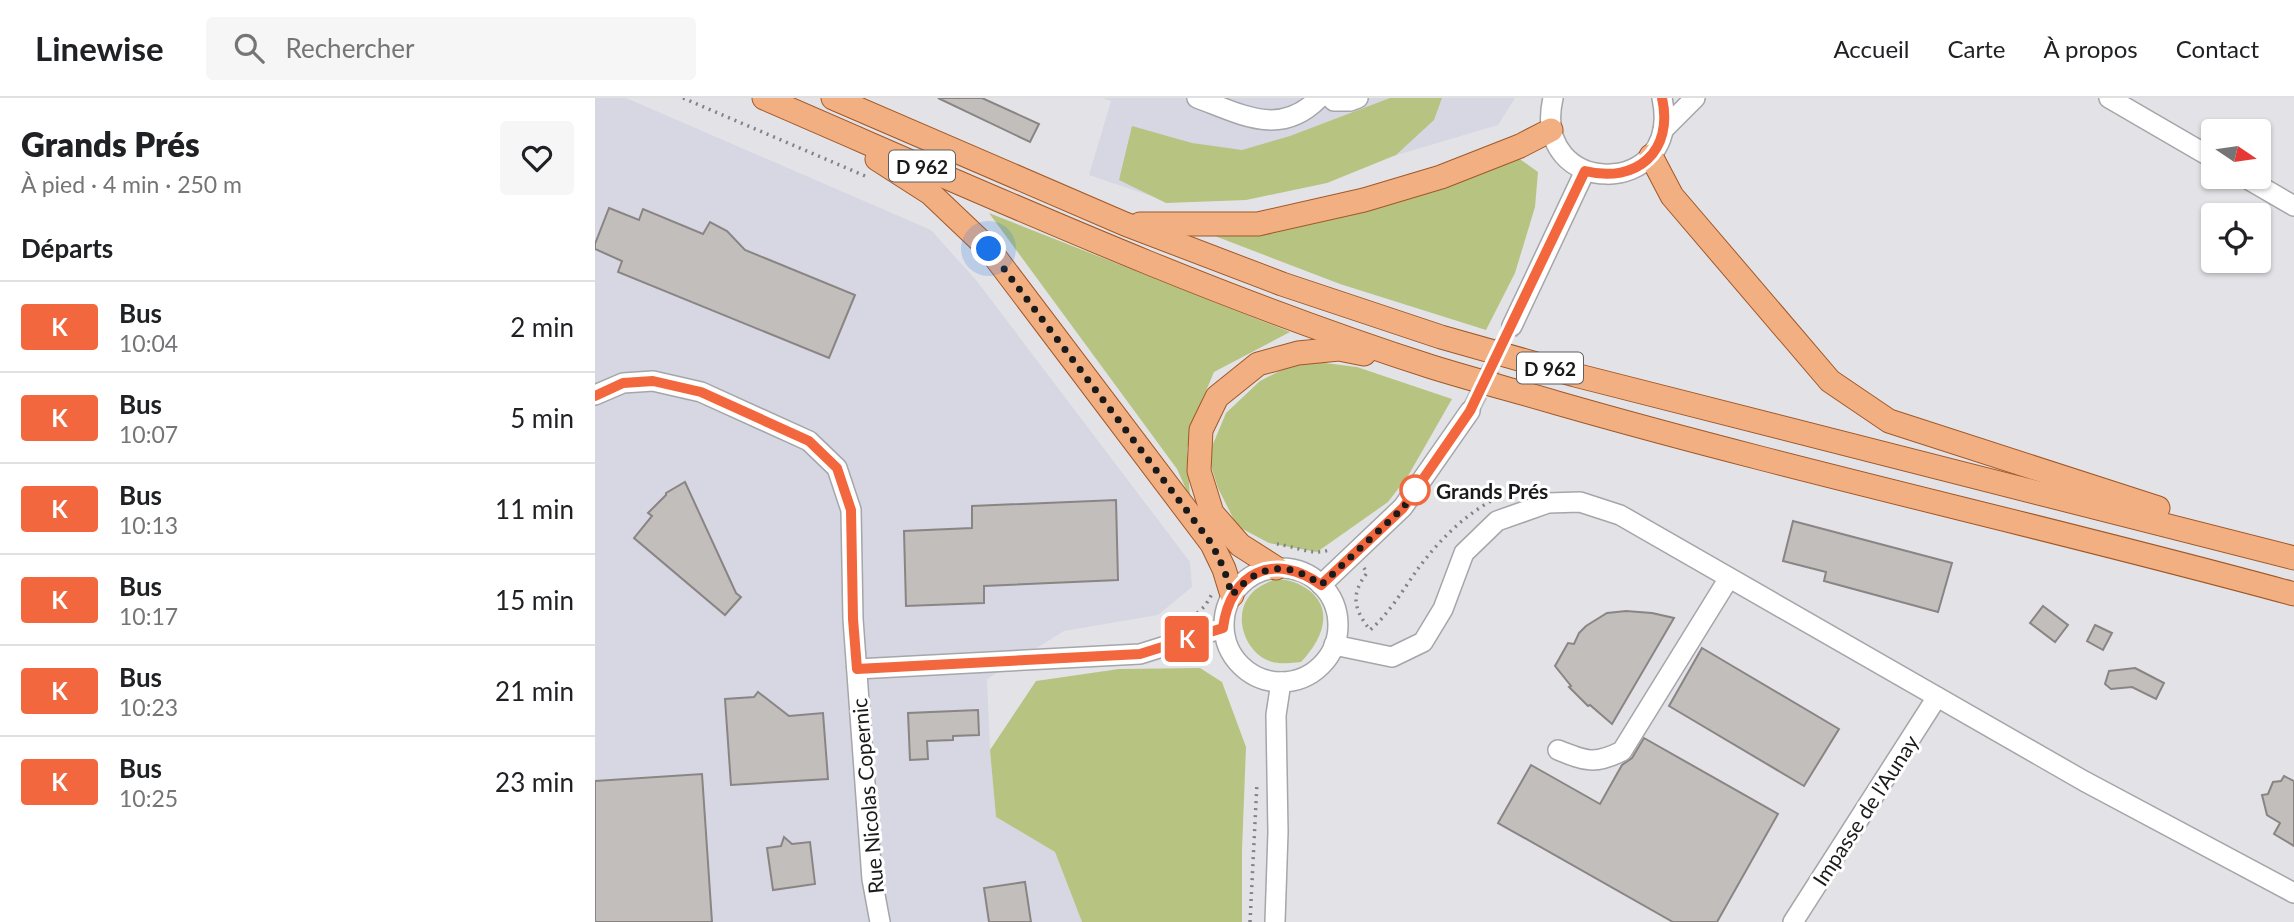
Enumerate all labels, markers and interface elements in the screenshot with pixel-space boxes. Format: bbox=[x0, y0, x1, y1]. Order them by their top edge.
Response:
search box bbox=[206, 17, 696, 80]
text: Linewise bbox=[35, 28, 164, 68]
icon: search bbox=[230, 29, 268, 67]
text: Rechercher bbox=[286, 32, 414, 64]
text: Accueil bbox=[1833, 34, 1909, 63]
text: Carte bbox=[1947, 34, 2005, 63]
text: À propos bbox=[2043, 34, 2138, 63]
text: Contact bbox=[2176, 34, 2259, 63]
north arrow bbox=[2201, 119, 2271, 189]
map controls bbox=[2201, 119, 2271, 273]
button: heart bbox=[500, 121, 574, 195]
text: Grands Prés bbox=[21, 124, 200, 164]
road number: D 962 bbox=[889, 150, 955, 181]
text: À pied · 4 min · 250 m bbox=[21, 170, 242, 198]
button: locate bbox=[2201, 203, 2271, 273]
your location bbox=[971, 231, 1006, 266]
text: Départs bbox=[21, 232, 113, 264]
text: Bus bbox=[119, 297, 162, 329]
text: 2 min bbox=[510, 311, 574, 343]
text: K bbox=[51, 312, 68, 341]
text: 10:04 bbox=[119, 329, 178, 357]
road number: D 962 bbox=[1517, 352, 1583, 384]
text: Bus bbox=[119, 388, 162, 420]
text: 5 min bbox=[510, 402, 574, 434]
text: K bbox=[51, 403, 68, 432]
text: 10:07 bbox=[119, 420, 178, 448]
marker: Grands Prés bbox=[1400, 475, 1430, 505]
place label: Grands Prés bbox=[1436, 478, 1548, 503]
text: Bus bbox=[119, 479, 162, 511]
text: 11 min bbox=[495, 493, 574, 525]
text: K bbox=[51, 494, 68, 523]
text: 10:13 bbox=[119, 511, 178, 539]
text: Bus bbox=[119, 570, 162, 602]
text: 15 min bbox=[495, 584, 574, 616]
text: K bbox=[51, 585, 68, 614]
text: 10:17 bbox=[119, 602, 178, 630]
line badge: K bbox=[1164, 616, 1210, 662]
text: K bbox=[1179, 624, 1195, 653]
text: Bus bbox=[119, 661, 162, 693]
text: 21 min bbox=[495, 675, 574, 707]
text: K bbox=[51, 676, 68, 705]
text: 10:23 bbox=[119, 693, 178, 721]
street label: Rue Nicolas Copernic bbox=[846, 697, 888, 895]
street label: Impasse de l'Aunay bbox=[1807, 730, 1923, 890]
text: Bus bbox=[119, 752, 162, 784]
text: 23 min bbox=[495, 766, 574, 798]
text: K bbox=[51, 767, 68, 796]
text: 10:25 bbox=[119, 784, 178, 812]

